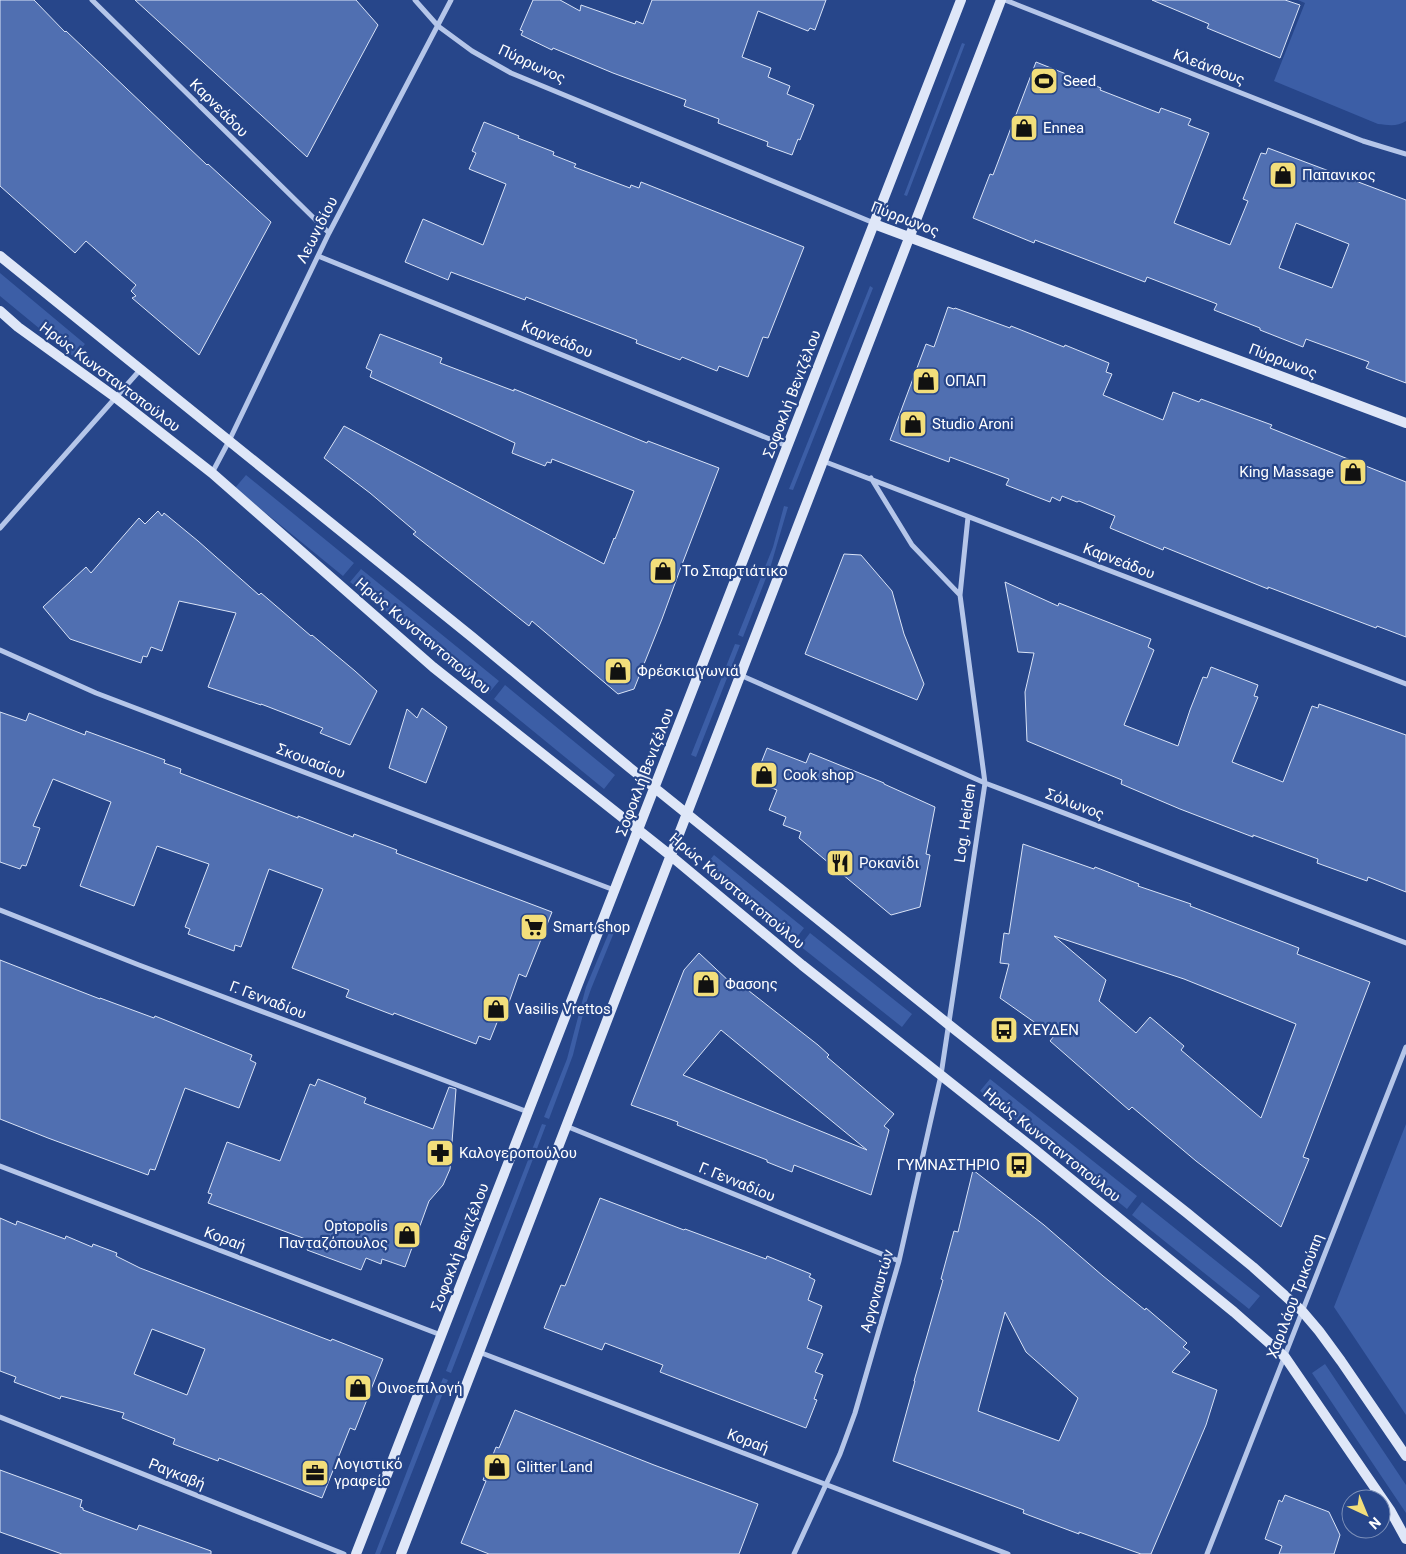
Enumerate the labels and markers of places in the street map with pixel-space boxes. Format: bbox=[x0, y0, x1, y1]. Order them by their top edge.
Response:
sports icon: Seed bbox=[1029, 66, 1059, 96]
place label: Seed bbox=[1063, 72, 1096, 90]
shop icon: Ennea bbox=[1009, 113, 1039, 143]
place label: Ennea bbox=[1043, 119, 1084, 137]
shop icon: Παπανικος bbox=[1268, 160, 1298, 190]
place label: Παπανικος bbox=[1302, 166, 1376, 184]
shop icon: ΟΠΑΠ bbox=[911, 366, 941, 396]
place label: ΟΠΑΠ bbox=[945, 372, 987, 390]
shop icon: Studio Aroni bbox=[898, 409, 928, 439]
place label: Studio Aroni bbox=[932, 415, 1014, 433]
shop icon: King Massage bbox=[1338, 457, 1368, 487]
place label: King Massage bbox=[1239, 463, 1334, 481]
shop icon: Το Σπαρτιάτικο bbox=[648, 556, 678, 586]
place label: Το Σπαρτιάτικο bbox=[682, 562, 787, 580]
shop icon: Φρέσκια γωνιά bbox=[603, 656, 633, 686]
place label: Φρέσκια γωνιά bbox=[637, 662, 739, 680]
shop icon: Cook shop bbox=[749, 760, 779, 790]
place label: Cook shop bbox=[783, 766, 854, 784]
restaurant icon: Ροκανίδι bbox=[825, 848, 855, 878]
place label: Ροκανίδι bbox=[859, 854, 919, 872]
supermarket icon: Smart shop bbox=[519, 912, 549, 942]
place label: Smart shop bbox=[553, 918, 630, 936]
shop icon: Φασοης bbox=[691, 969, 721, 999]
place label: Φασοης bbox=[725, 975, 778, 993]
shop icon: Vasilis Vrettos bbox=[481, 994, 511, 1024]
place label: Vasilis Vrettos bbox=[515, 1000, 611, 1018]
bus stop icon: ΧΕΥΔΕΝ bbox=[989, 1015, 1019, 1045]
place label: ΧΕΥΔΕΝ bbox=[1023, 1021, 1079, 1039]
pharmacy icon: Καλογεροπούλου bbox=[425, 1138, 455, 1168]
place label: Καλογεροπούλου bbox=[459, 1144, 577, 1162]
bus stop icon: ΓΥΜΝΑΣΤΗΡΙΟ bbox=[1004, 1150, 1034, 1180]
place label: ΓΥΜΝΑΣΤΗΡΙΟ bbox=[897, 1156, 1000, 1174]
place label: Optopolis Πανταζόπουλος bbox=[279, 1217, 388, 1252]
shop icon: Optopolis Πανταζόπουλος bbox=[392, 1220, 422, 1250]
shop icon: Οινοεπιλογή bbox=[343, 1373, 373, 1403]
place label: Οινοεπιλογή bbox=[377, 1379, 462, 1397]
shop icon: Glitter Land bbox=[482, 1452, 512, 1482]
place label: Λογιστικό γραφείο bbox=[334, 1455, 403, 1490]
office icon: Λογιστικό γραφείο bbox=[300, 1458, 330, 1488]
place label: Glitter Land bbox=[516, 1458, 593, 1476]

